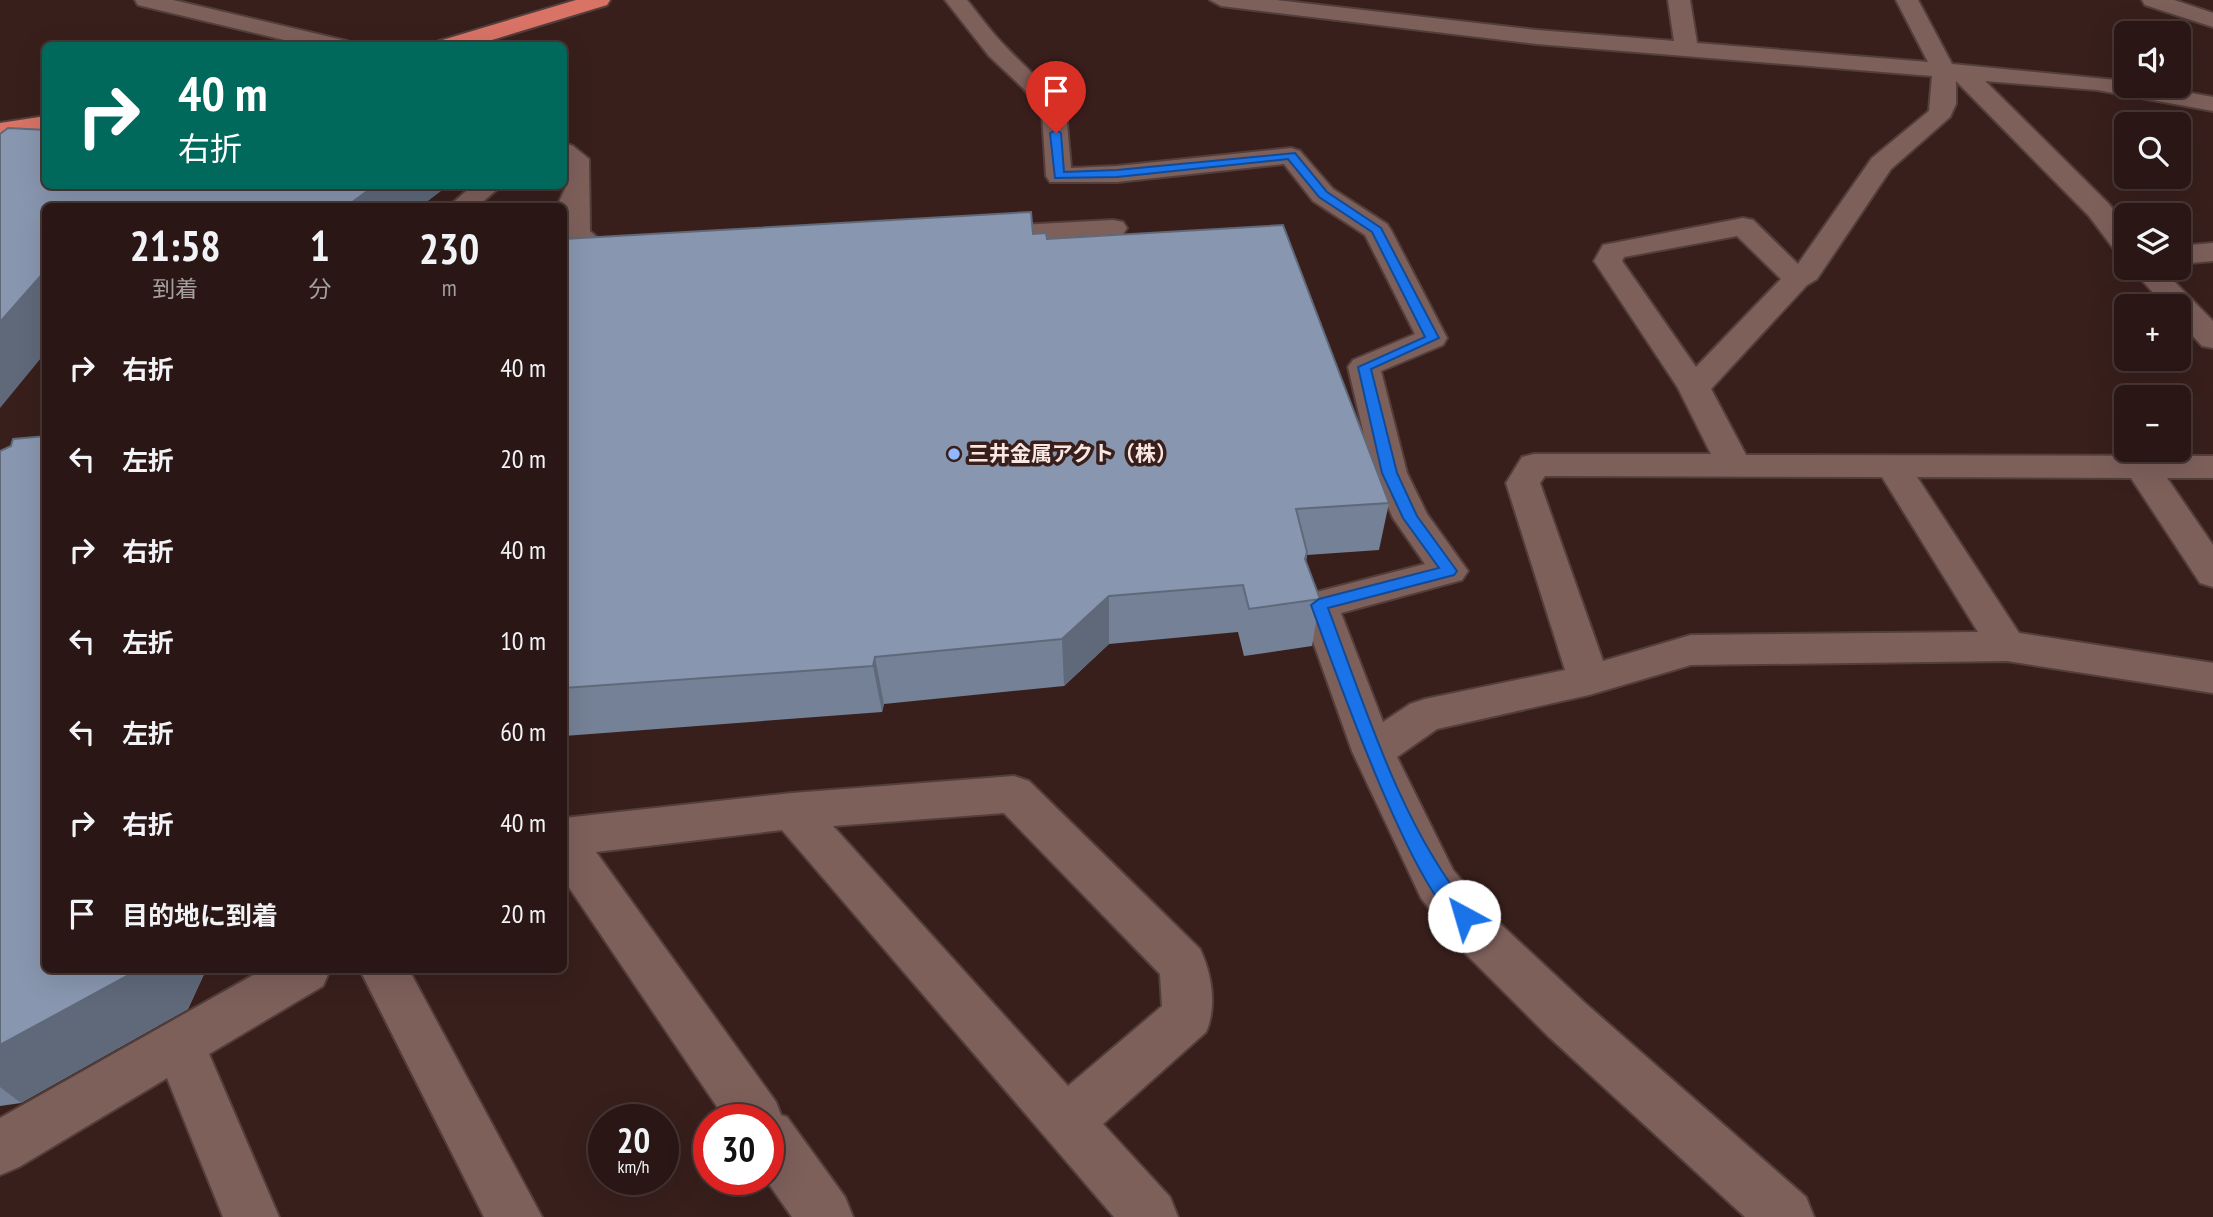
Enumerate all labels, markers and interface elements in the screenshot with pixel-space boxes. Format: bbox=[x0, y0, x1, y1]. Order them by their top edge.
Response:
map controls bbox=[2114, 21, 2191, 462]
button: sound bbox=[2114, 21, 2191, 98]
text: 40 m bbox=[178, 61, 267, 125]
pin bbox=[1026, 61, 1086, 133]
icon: right bbox=[63, 70, 154, 161]
icon: arrive bbox=[1037, 72, 1075, 110]
button: search bbox=[2114, 112, 2191, 189]
text: 右折 bbox=[178, 127, 242, 169]
button: layers bbox=[2114, 203, 2191, 280]
text: 21:58 bbox=[130, 218, 221, 273]
text: 1 bbox=[310, 218, 330, 273]
text: 230 bbox=[419, 221, 479, 276]
text: m bbox=[442, 273, 457, 302]
text: 到着 bbox=[152, 274, 198, 303]
text: 分 bbox=[308, 274, 331, 303]
button: + bbox=[2114, 294, 2191, 371]
icon: right bbox=[63, 349, 101, 387]
text: 40 m bbox=[500, 351, 546, 384]
text: 右折 bbox=[122, 353, 174, 386]
button: − bbox=[2114, 385, 2191, 462]
icon: left bbox=[63, 440, 101, 478]
place label: 三井金属アクト（株） bbox=[968, 440, 1177, 467]
text: 20 m bbox=[500, 442, 546, 475]
text: 左折 bbox=[122, 444, 174, 477]
marker: 三井金属アクト（株） bbox=[946, 446, 962, 462]
icon: right bbox=[63, 531, 101, 569]
text: 40 m bbox=[500, 533, 546, 566]
text: 右折 bbox=[122, 535, 174, 568]
icon: left bbox=[63, 622, 101, 660]
text: 10 m bbox=[500, 624, 546, 657]
text: 左折 bbox=[122, 626, 174, 659]
icon: left bbox=[63, 713, 101, 751]
text: 60 m bbox=[500, 715, 546, 748]
text: 左折 bbox=[122, 717, 174, 750]
icon: right bbox=[63, 804, 101, 842]
text: 40 m bbox=[500, 806, 546, 839]
text: 右折 bbox=[122, 808, 174, 841]
position arrow bbox=[1427, 879, 1501, 953]
icon: arrive bbox=[63, 895, 101, 933]
text: 20 m bbox=[500, 897, 546, 930]
text: 目的地に到着 bbox=[122, 899, 278, 932]
speed limit sign: 30 bbox=[693, 1104, 784, 1195]
text: 20 bbox=[617, 1117, 650, 1163]
text: km/h bbox=[618, 1155, 649, 1178]

